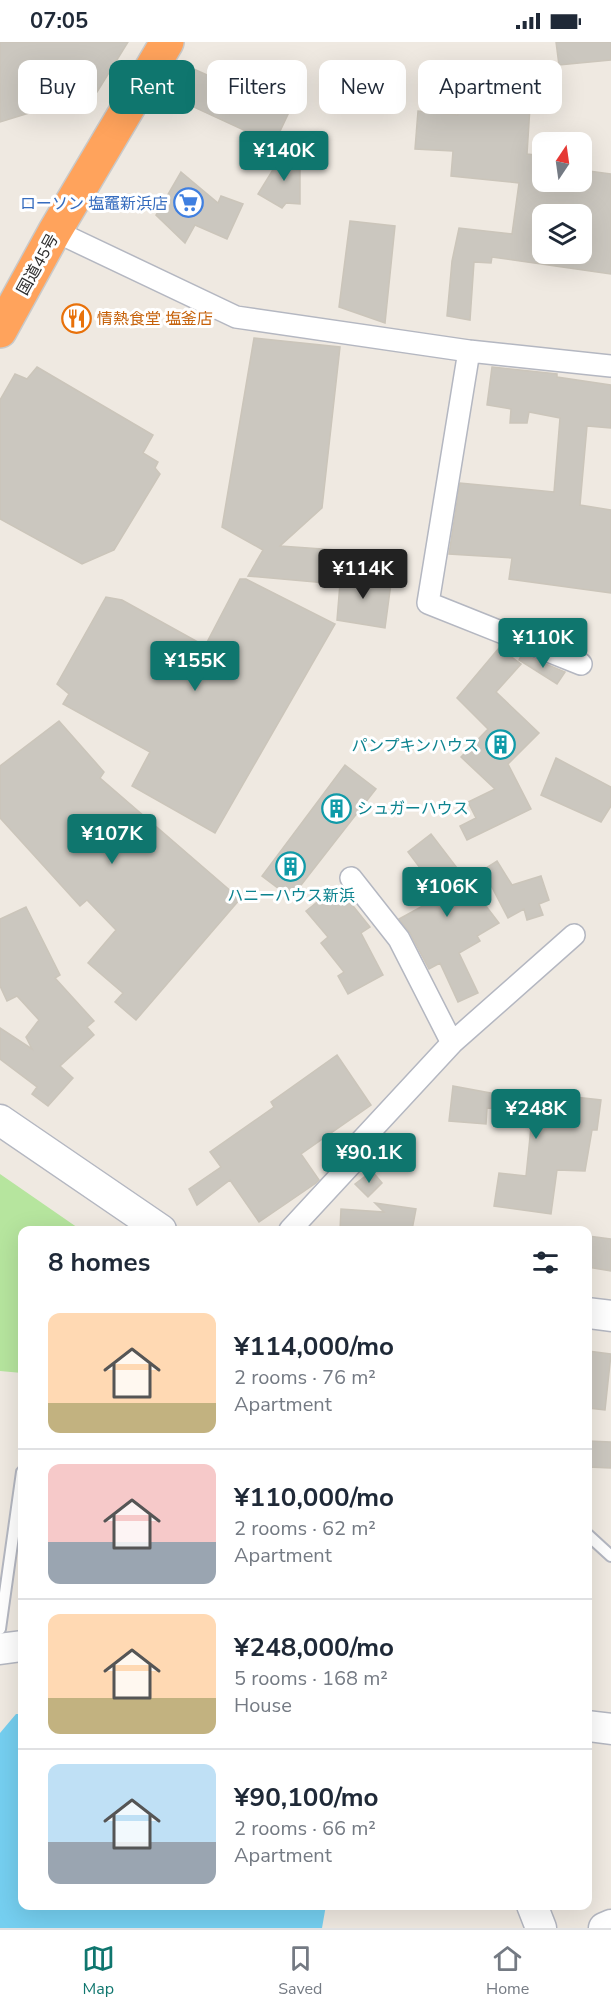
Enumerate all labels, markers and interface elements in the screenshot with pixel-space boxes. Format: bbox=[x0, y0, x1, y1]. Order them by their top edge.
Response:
text: 07:05 bbox=[30, 6, 88, 36]
chip: Buy bbox=[18, 60, 97, 114]
chip: Rent bbox=[109, 60, 195, 114]
chip: Filters bbox=[207, 60, 307, 114]
chip: New bbox=[319, 60, 406, 114]
chip: Apartment bbox=[418, 60, 562, 114]
pin: ¥140K bbox=[242, 131, 326, 182]
north arrow bbox=[532, 132, 592, 192]
map controls bbox=[532, 132, 592, 264]
text: ¥140K bbox=[253, 137, 315, 164]
supermarket icon: ローソン 塩竈新浜店 bbox=[173, 187, 205, 219]
place label: ローソン 塩竈新浜店 bbox=[20, 193, 168, 215]
button: layers bbox=[532, 204, 592, 264]
street label: 国道45号 bbox=[12, 230, 64, 299]
restaurant icon: 情熱食堂 塩釜店 bbox=[60, 302, 92, 334]
place label: 情熱食堂 塩釜店 bbox=[97, 308, 213, 330]
pin: ¥114K bbox=[321, 549, 405, 600]
text: ¥114K bbox=[332, 555, 394, 582]
pin: ¥110K bbox=[501, 618, 585, 669]
text: ¥110K bbox=[512, 624, 574, 651]
pin: ¥155K bbox=[153, 641, 237, 692]
text: ¥155K bbox=[164, 647, 226, 674]
building icon: パンプキンハウス bbox=[484, 729, 516, 761]
place label: パンプキンハウス bbox=[351, 735, 479, 757]
building icon: シュガーハウス bbox=[320, 792, 352, 824]
place label: シュガーハウス bbox=[357, 798, 469, 820]
pin: ¥107K bbox=[70, 814, 154, 865]
text: ¥107K bbox=[81, 820, 143, 847]
building icon: ハニーハウス新浜 bbox=[275, 851, 307, 883]
pin: ¥106K bbox=[405, 867, 489, 918]
text: ¥106K bbox=[416, 873, 478, 900]
place label: ハニーハウス新浜 bbox=[227, 885, 355, 907]
pin: ¥248K bbox=[494, 1089, 578, 1140]
text: ¥248K bbox=[505, 1095, 567, 1122]
pin: ¥90.1K bbox=[320, 1133, 418, 1184]
text: ¥90.1K bbox=[336, 1139, 402, 1166]
text: 8 homes bbox=[48, 1245, 150, 1280]
icon: filters bbox=[529, 1246, 562, 1279]
text: ¥114,000/mo bbox=[234, 1329, 394, 1364]
icon: home bbox=[96, 1337, 168, 1409]
text: 2 rooms · 76 m² bbox=[234, 1364, 376, 1391]
text: Apartment bbox=[234, 1391, 332, 1418]
text: ¥110,000/mo bbox=[234, 1480, 394, 1515]
icon: home bbox=[96, 1488, 168, 1560]
text: 2 rooms · 62 m² bbox=[234, 1515, 376, 1542]
text: Apartment bbox=[234, 1542, 332, 1569]
text: ¥248,000/mo bbox=[234, 1630, 394, 1665]
icon: home bbox=[96, 1638, 168, 1710]
text: 5 rooms · 168 m² bbox=[234, 1665, 388, 1692]
text: House bbox=[234, 1692, 292, 1719]
text: ¥90,100/mo bbox=[234, 1780, 378, 1815]
icon: home bbox=[96, 1788, 168, 1860]
text: 2 rooms · 66 m² bbox=[234, 1815, 376, 1842]
text: Apartment bbox=[234, 1842, 332, 1869]
tab: Map bbox=[82, 1942, 115, 2000]
tab: Saved bbox=[278, 1942, 322, 2000]
tab: Home bbox=[486, 1942, 529, 2000]

